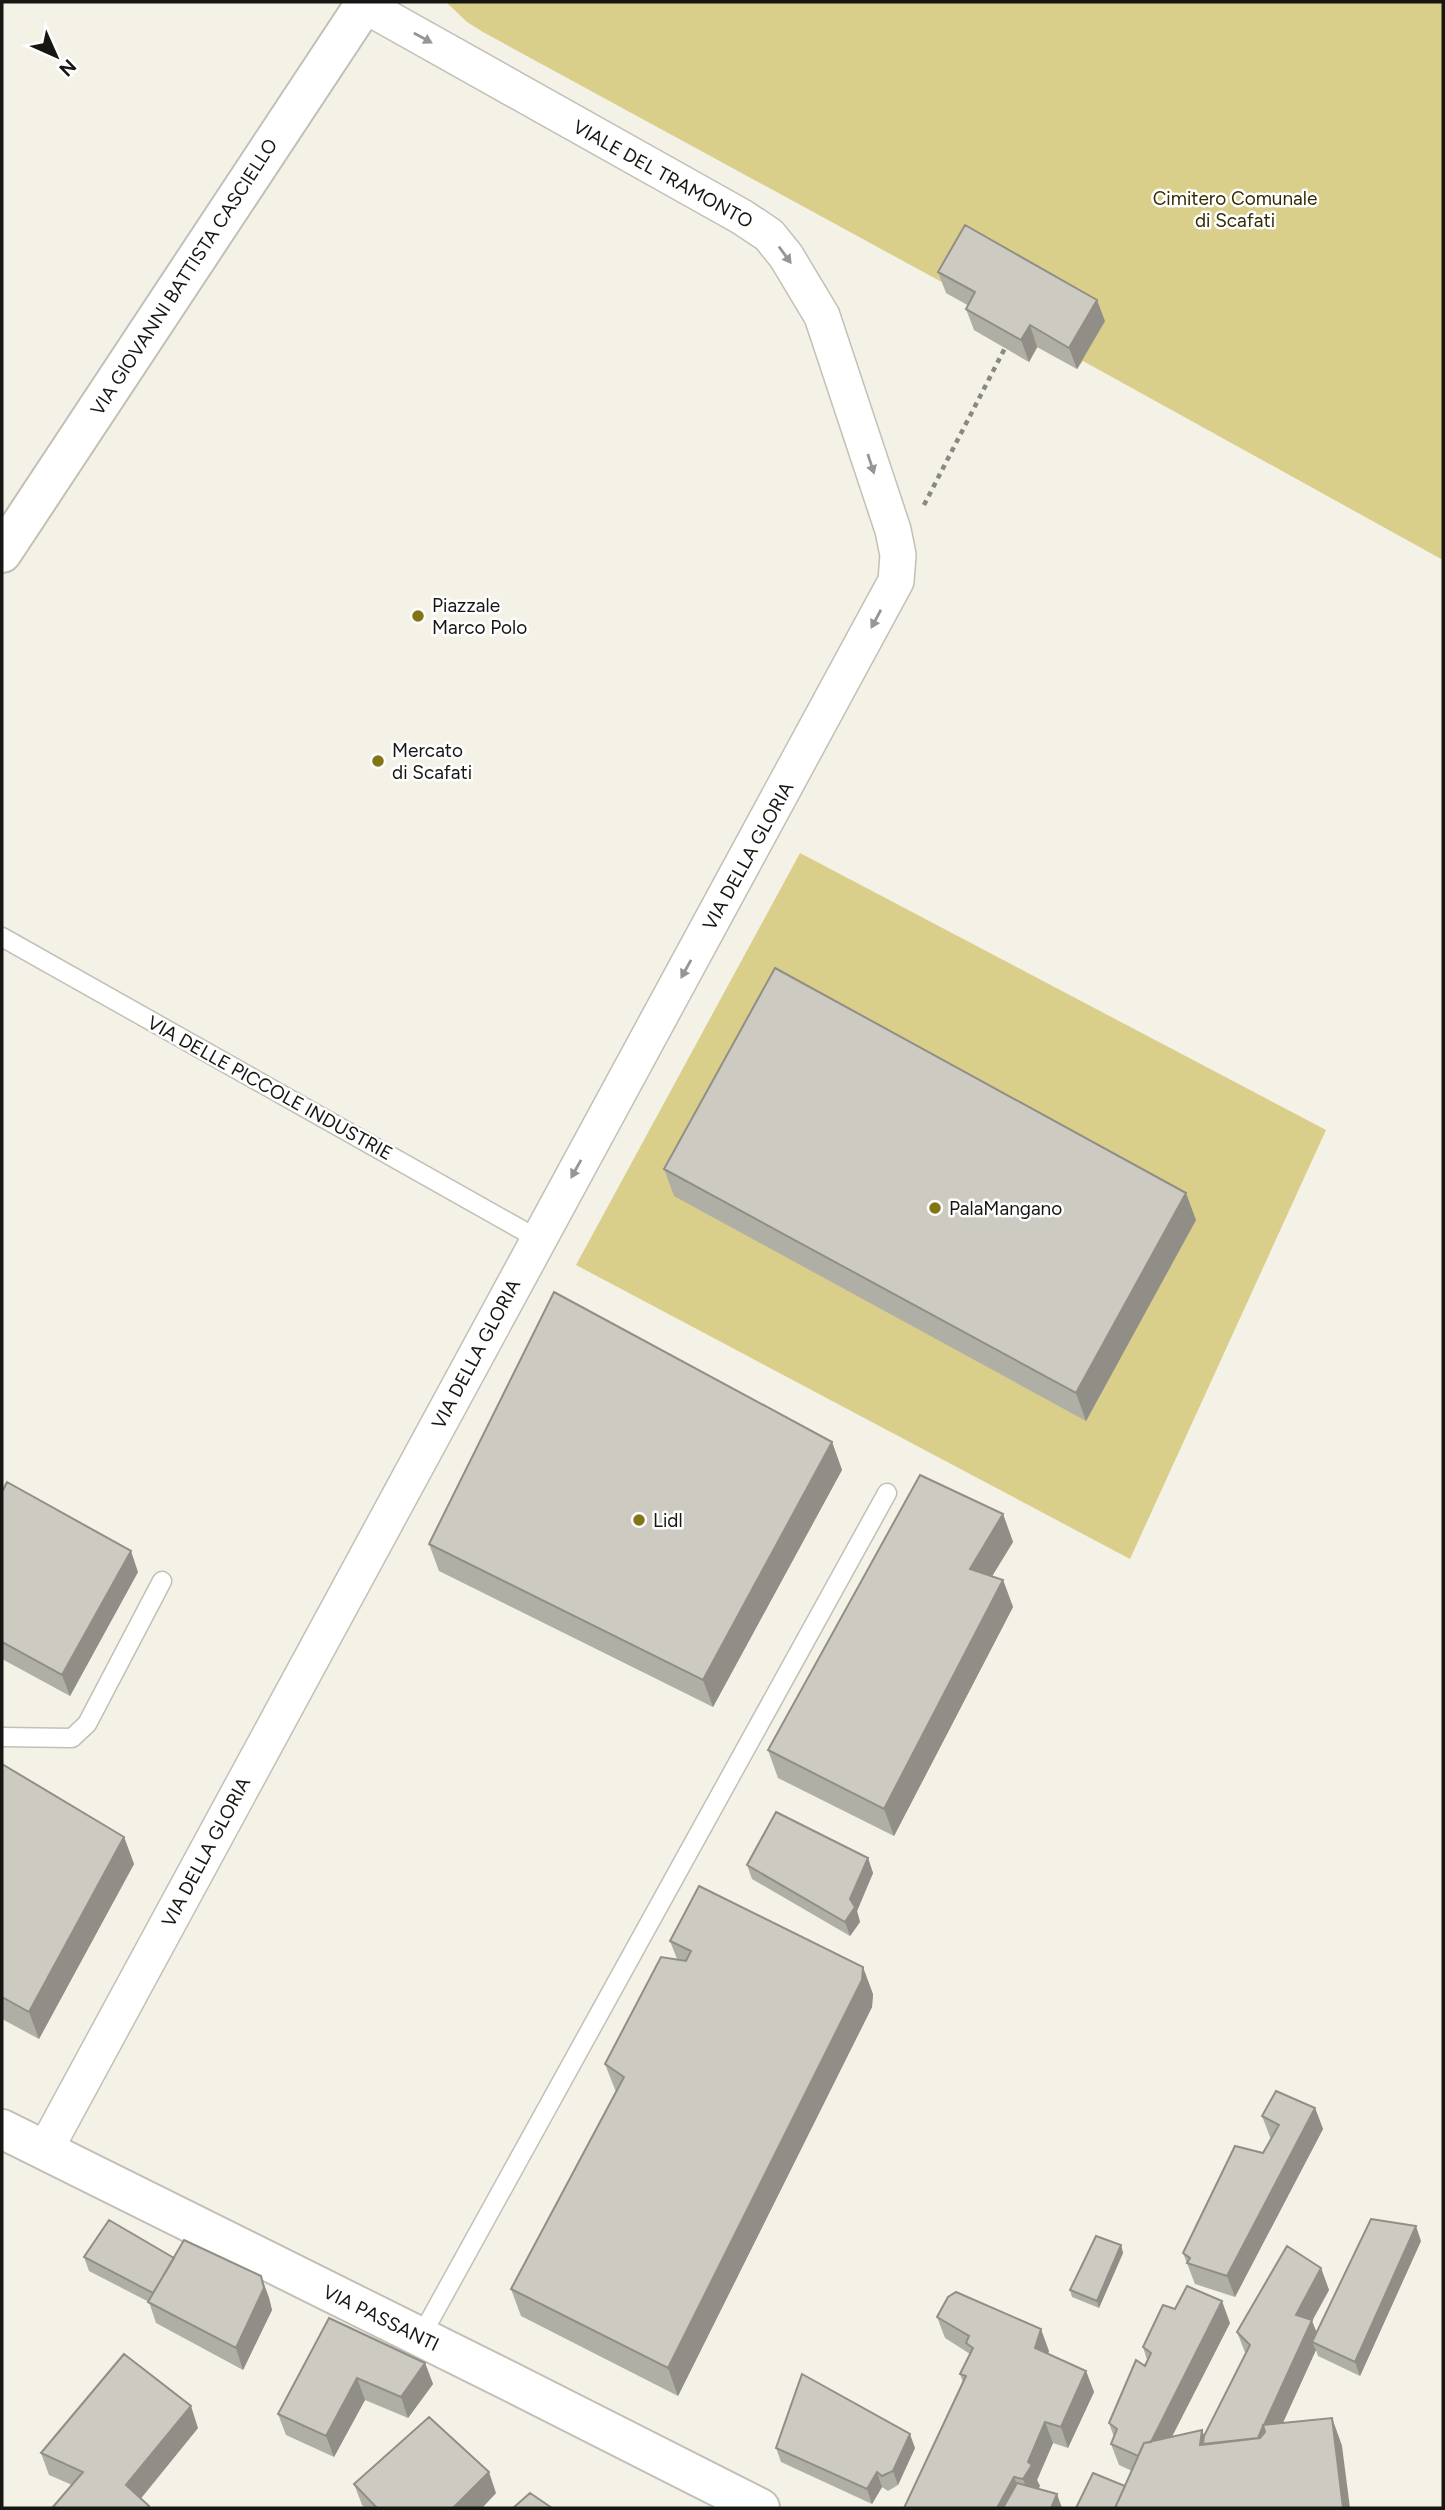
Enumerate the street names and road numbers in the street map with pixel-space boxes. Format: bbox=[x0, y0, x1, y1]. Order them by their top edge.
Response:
street label: VIALE DEL TRAMONTO bbox=[569, 115, 757, 233]
street label: VIA GIOVANNI BATTISTA CASCIELLO bbox=[86, 134, 282, 420]
street label: VIA DELLA GLORIA bbox=[698, 778, 798, 934]
street label: VIA DELLE PICCOLE INDUSTRIE bbox=[143, 1011, 397, 1165]
street label: VIA DELLA GLORIA bbox=[427, 1275, 525, 1433]
street label: VIA DELLA GLORIA bbox=[157, 1773, 255, 1931]
street label: VIA PASSANTI bbox=[319, 2280, 443, 2356]

